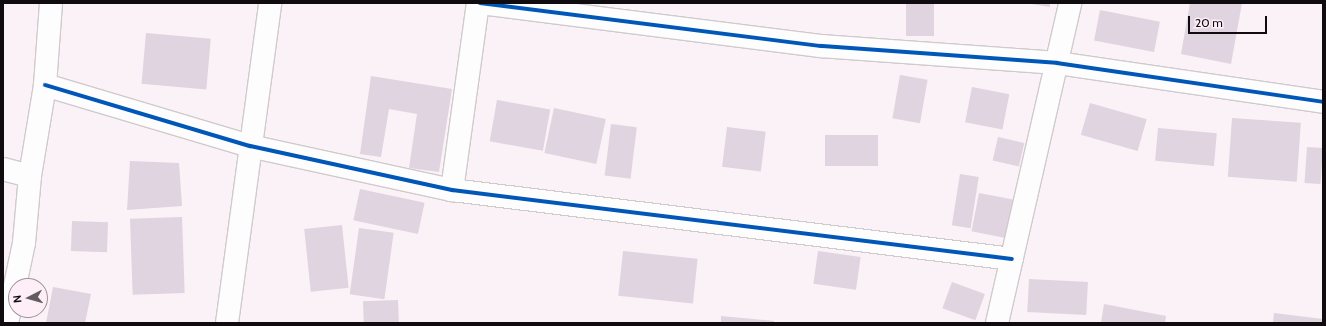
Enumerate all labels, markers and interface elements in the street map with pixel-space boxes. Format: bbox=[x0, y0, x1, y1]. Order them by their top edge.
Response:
scale bar bbox=[1190, 8, 1269, 34]
text: 20 m bbox=[1195, 15, 1223, 30]
north arrow bbox=[8, 278, 48, 318]
text: N bbox=[10, 295, 24, 304]

